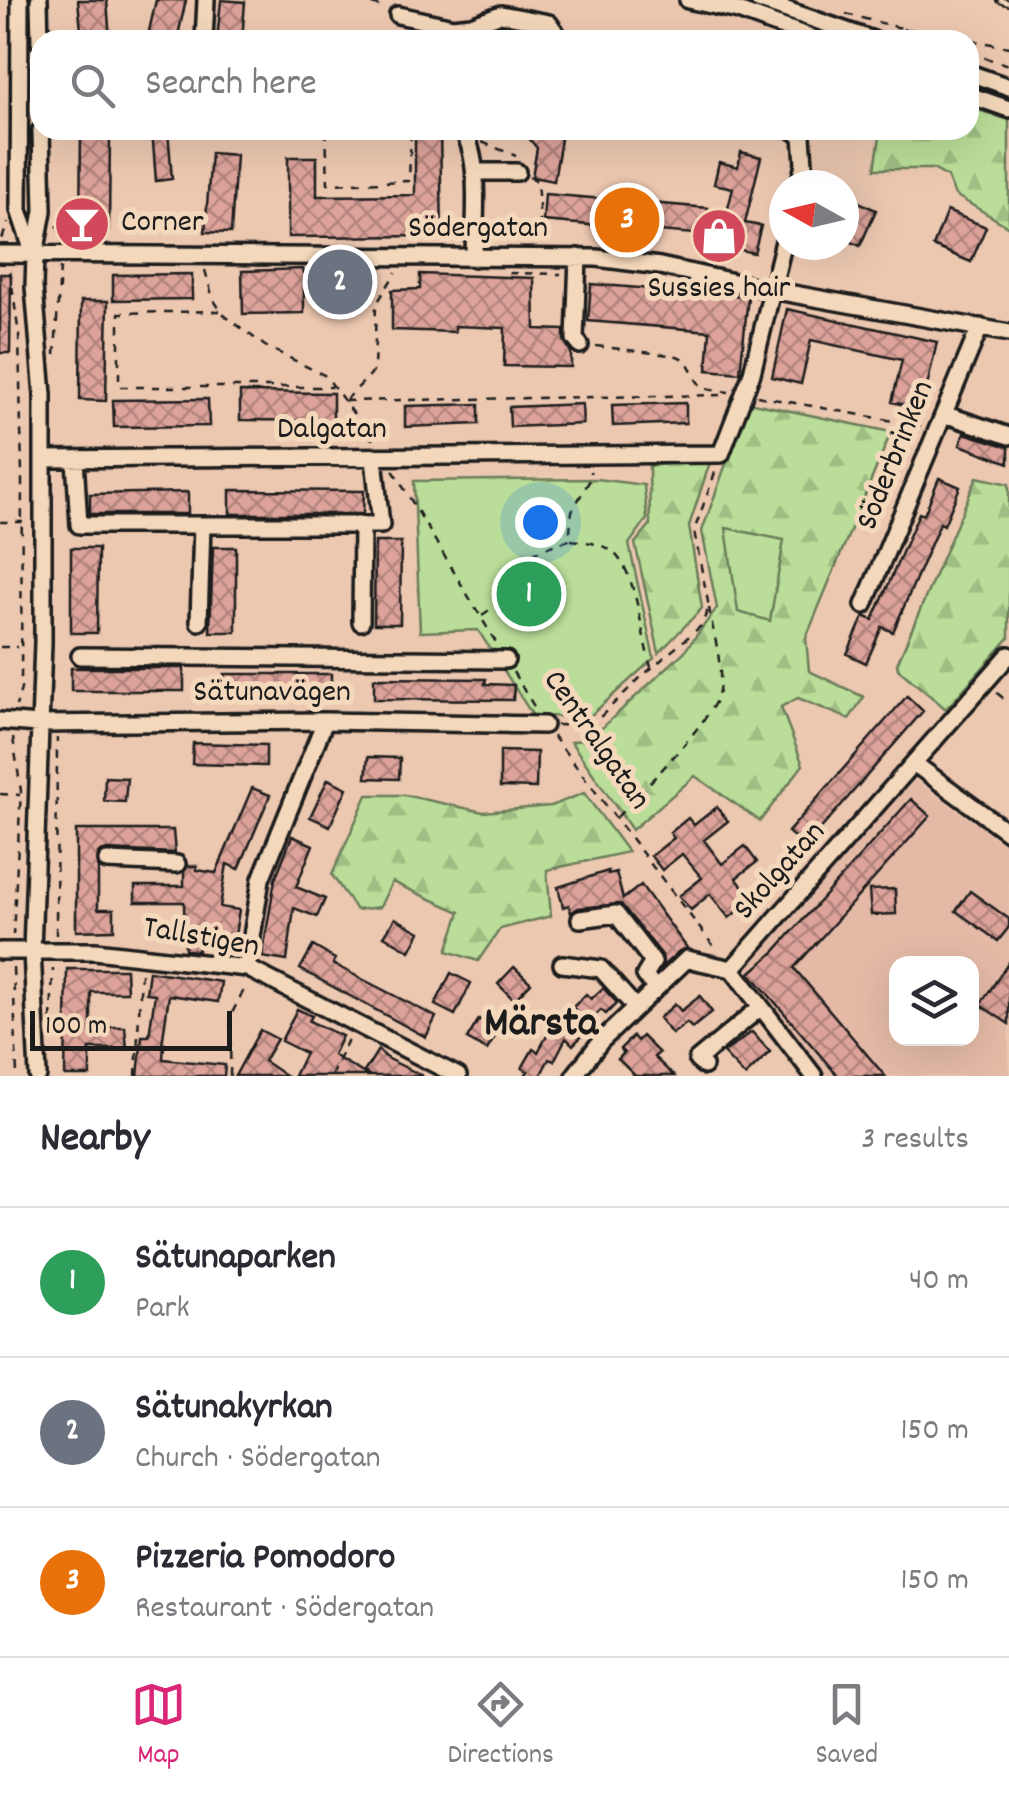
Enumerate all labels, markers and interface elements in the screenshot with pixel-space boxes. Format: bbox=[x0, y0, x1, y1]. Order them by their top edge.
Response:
search box bbox=[30, 30, 979, 140]
icon: search bbox=[65, 58, 120, 113]
text: Search here bbox=[145, 58, 317, 113]
north arrow bbox=[769, 170, 859, 260]
pin: 3 bbox=[594, 182, 660, 258]
bar icon: Corner bbox=[52, 194, 112, 254]
place label: Corner bbox=[121, 201, 204, 247]
shop icon: Sussies hair bbox=[689, 206, 749, 266]
street label: Södergatan bbox=[408, 207, 548, 253]
pin: 2 bbox=[308, 244, 372, 320]
place label: Sussies hair bbox=[648, 267, 791, 313]
street label: Söderbrinken bbox=[846, 374, 948, 538]
street label: Dalgatan bbox=[277, 408, 387, 454]
your location bbox=[515, 497, 566, 548]
pin: 1 bbox=[496, 556, 562, 632]
street label: Centralgatan bbox=[530, 662, 660, 820]
street label: Sätunavägen bbox=[193, 671, 351, 717]
street label: Skolgatan bbox=[724, 812, 838, 932]
street label: Tallstigen bbox=[139, 906, 263, 972]
map controls bbox=[889, 956, 979, 1046]
button: layers bbox=[889, 956, 979, 1046]
district label: Märsta bbox=[484, 996, 599, 1056]
scale bar bbox=[30, 1006, 232, 1050]
text: 100 m bbox=[45, 1008, 107, 1048]
text: Nearby bbox=[40, 1111, 150, 1171]
text: 3 results bbox=[861, 1118, 969, 1164]
text: Sätunaparken bbox=[135, 1232, 336, 1287]
text: 1 bbox=[69, 1259, 76, 1305]
text: 40 m bbox=[909, 1259, 969, 1305]
text: Park bbox=[135, 1287, 190, 1333]
text: Sätunakyrkan bbox=[135, 1382, 333, 1437]
text: 2 bbox=[66, 1409, 79, 1455]
text: 150 m bbox=[900, 1409, 969, 1455]
text: Church · Södergatan bbox=[135, 1437, 381, 1483]
text: Pizzeria Pomodoro bbox=[135, 1532, 395, 1587]
text: 3 bbox=[65, 1559, 80, 1605]
text: 150 m bbox=[900, 1559, 969, 1605]
text: Restaurant · Södergatan bbox=[135, 1587, 434, 1633]
tab: Map bbox=[131, 1677, 186, 1777]
tab: Directions bbox=[448, 1677, 554, 1777]
tab: Saved bbox=[816, 1677, 878, 1777]

